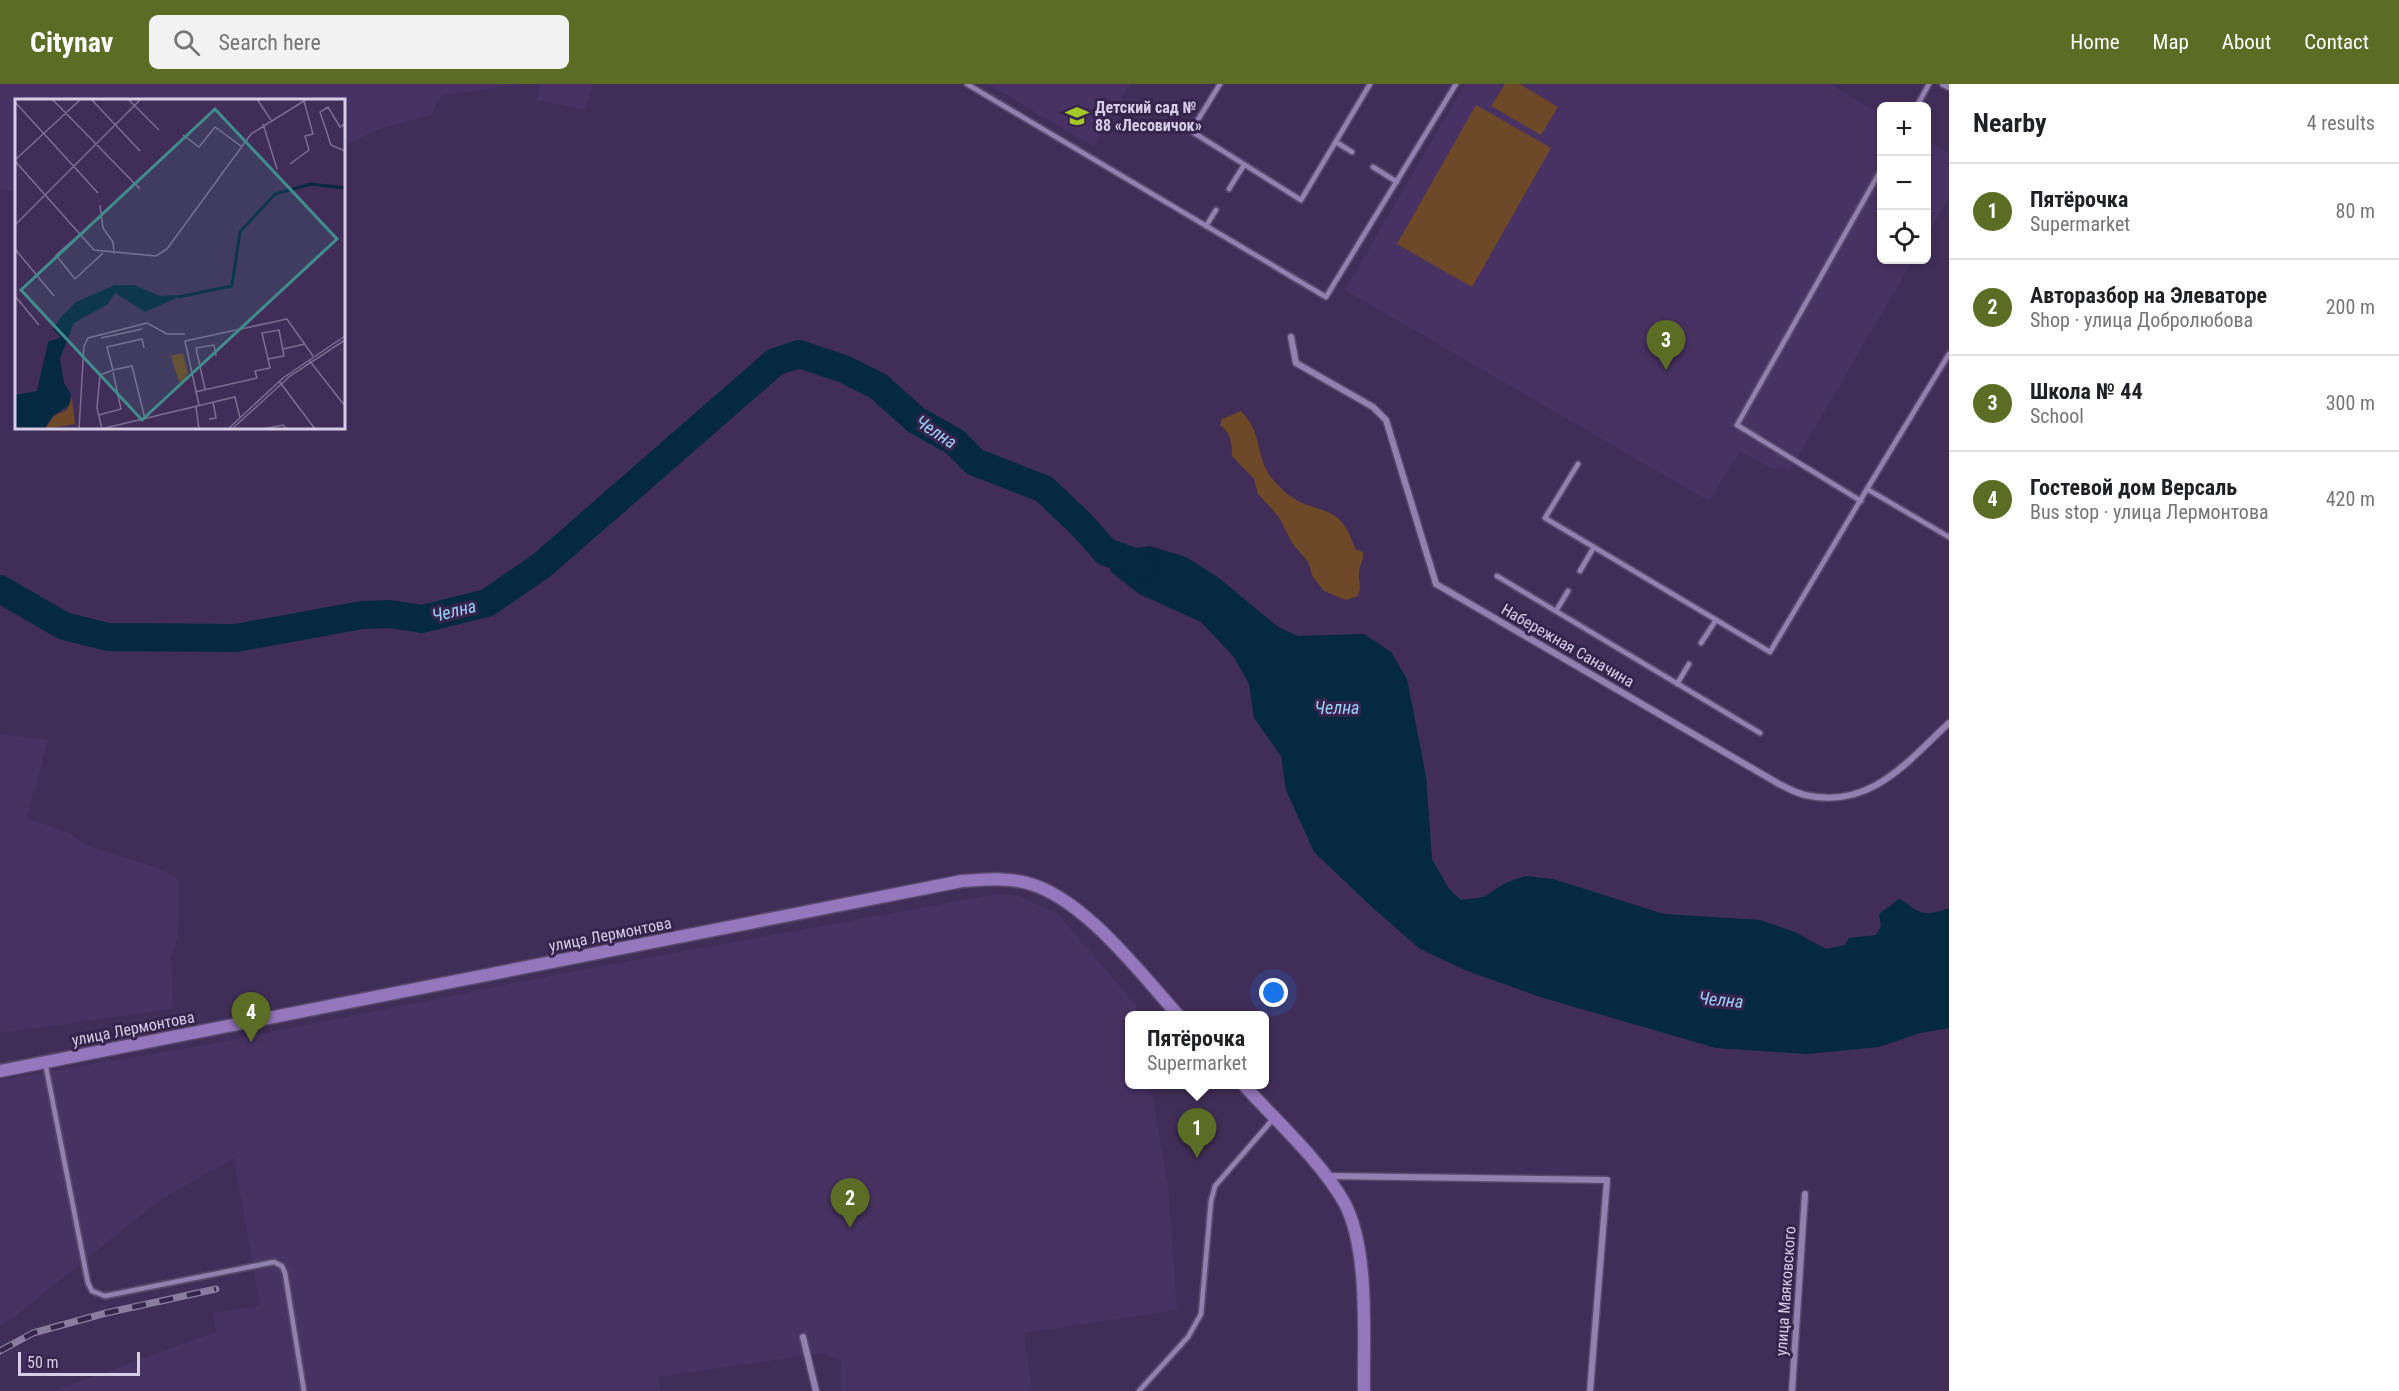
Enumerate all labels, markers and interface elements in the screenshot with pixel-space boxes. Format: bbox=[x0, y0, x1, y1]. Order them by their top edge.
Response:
search box bbox=[149, 15, 569, 69]
text: Citynav bbox=[30, 26, 113, 59]
icon: search bbox=[170, 26, 203, 59]
text: Search here bbox=[218, 30, 321, 55]
text: Home bbox=[2070, 30, 2120, 54]
text: Map bbox=[2153, 30, 2189, 54]
text: About bbox=[2222, 30, 2271, 54]
text: Contact bbox=[2304, 30, 2369, 54]
place label: Детский сад № 88 «Лесовичок» bbox=[1095, 98, 1202, 135]
inset map bbox=[15, 99, 345, 429]
map controls bbox=[1877, 102, 1931, 264]
button: + bbox=[1877, 102, 1931, 156]
school or university icon: Детский сад № 88 «Лесовичок» bbox=[1064, 103, 1090, 129]
text: Nearby bbox=[1973, 108, 2047, 138]
text: 4 results bbox=[2307, 111, 2375, 135]
button: − bbox=[1877, 156, 1931, 210]
text: Пятёрочка bbox=[2030, 187, 2128, 212]
text: 1 bbox=[1987, 199, 1998, 223]
text: 80 m bbox=[2336, 199, 2375, 223]
button: locate bbox=[1877, 210, 1931, 264]
text: Supermarket bbox=[2030, 212, 2130, 236]
text: Авторазбор на Элеваторе bbox=[2030, 283, 2267, 308]
text: 2 bbox=[1987, 295, 1998, 319]
text: 200 m bbox=[2326, 295, 2375, 319]
text: Shop · улица Добролюбова bbox=[2030, 308, 2253, 332]
pin: 3 bbox=[1646, 320, 1686, 370]
text: Школа № 44 bbox=[2030, 379, 2143, 404]
text: 3 bbox=[1987, 391, 1998, 415]
text: 300 m bbox=[2326, 391, 2375, 415]
text: School bbox=[2030, 404, 2084, 428]
water label: Челна bbox=[912, 411, 961, 453]
text: Гостевой дом Версаль bbox=[2030, 475, 2237, 500]
text: 4 bbox=[1987, 487, 1998, 511]
text: 420 m bbox=[2326, 487, 2375, 511]
text: Bus stop · улица Лермонтова bbox=[2030, 500, 2269, 524]
water label: Челна bbox=[430, 595, 478, 626]
street label: Набережная Саначина bbox=[1498, 600, 1638, 691]
water label: Челна bbox=[1315, 697, 1359, 718]
street label: улица Лермонтова bbox=[547, 913, 673, 956]
your location bbox=[1259, 978, 1288, 1007]
water label: Челна bbox=[1698, 987, 1744, 1012]
pin: 4 bbox=[232, 992, 270, 1042]
street label: улица Лермонтова bbox=[70, 1007, 196, 1050]
popup bbox=[1125, 1011, 1269, 1089]
text: Пятёрочка bbox=[1147, 1026, 1245, 1051]
text: Supermarket bbox=[1147, 1051, 1247, 1075]
pin: 1 bbox=[1178, 1108, 1216, 1158]
pin: 2 bbox=[830, 1178, 870, 1228]
street label: улица Маяковского bbox=[1771, 1225, 1800, 1357]
scale bar bbox=[18, 1349, 140, 1376]
text: 50 m bbox=[27, 1353, 59, 1372]

